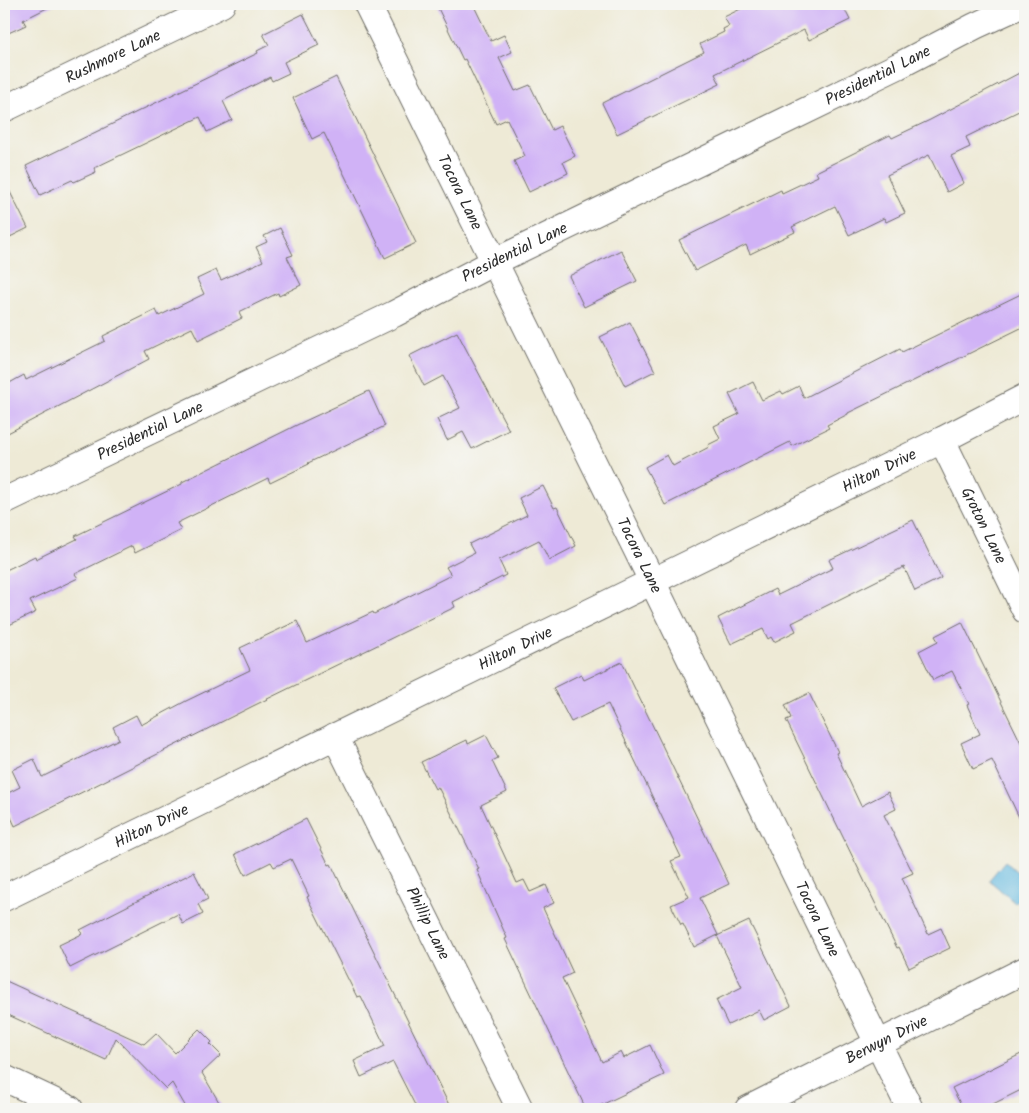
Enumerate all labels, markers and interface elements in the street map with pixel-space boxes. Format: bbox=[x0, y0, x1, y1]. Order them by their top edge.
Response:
street label: Rushmore Lane bbox=[61, 23, 165, 90]
street label: Presidential Lane bbox=[821, 39, 935, 112]
street label: Tocora Lane bbox=[431, 150, 489, 234]
street label: Presidential Lane bbox=[457, 216, 572, 289]
street label: Presidential Lane bbox=[93, 395, 208, 467]
street label: Hilton Drive bbox=[838, 442, 921, 499]
street label: Groton Lane bbox=[954, 483, 1013, 568]
street label: Tocora Lane bbox=[610, 513, 669, 597]
street label: Hilton Drive bbox=[474, 619, 557, 677]
street label: Hilton Drive bbox=[110, 797, 193, 855]
street label: Tocora Lane bbox=[788, 877, 846, 961]
street label: Phillip Lane bbox=[399, 882, 457, 964]
street label: Berwyn Drive bbox=[841, 1008, 932, 1071]

